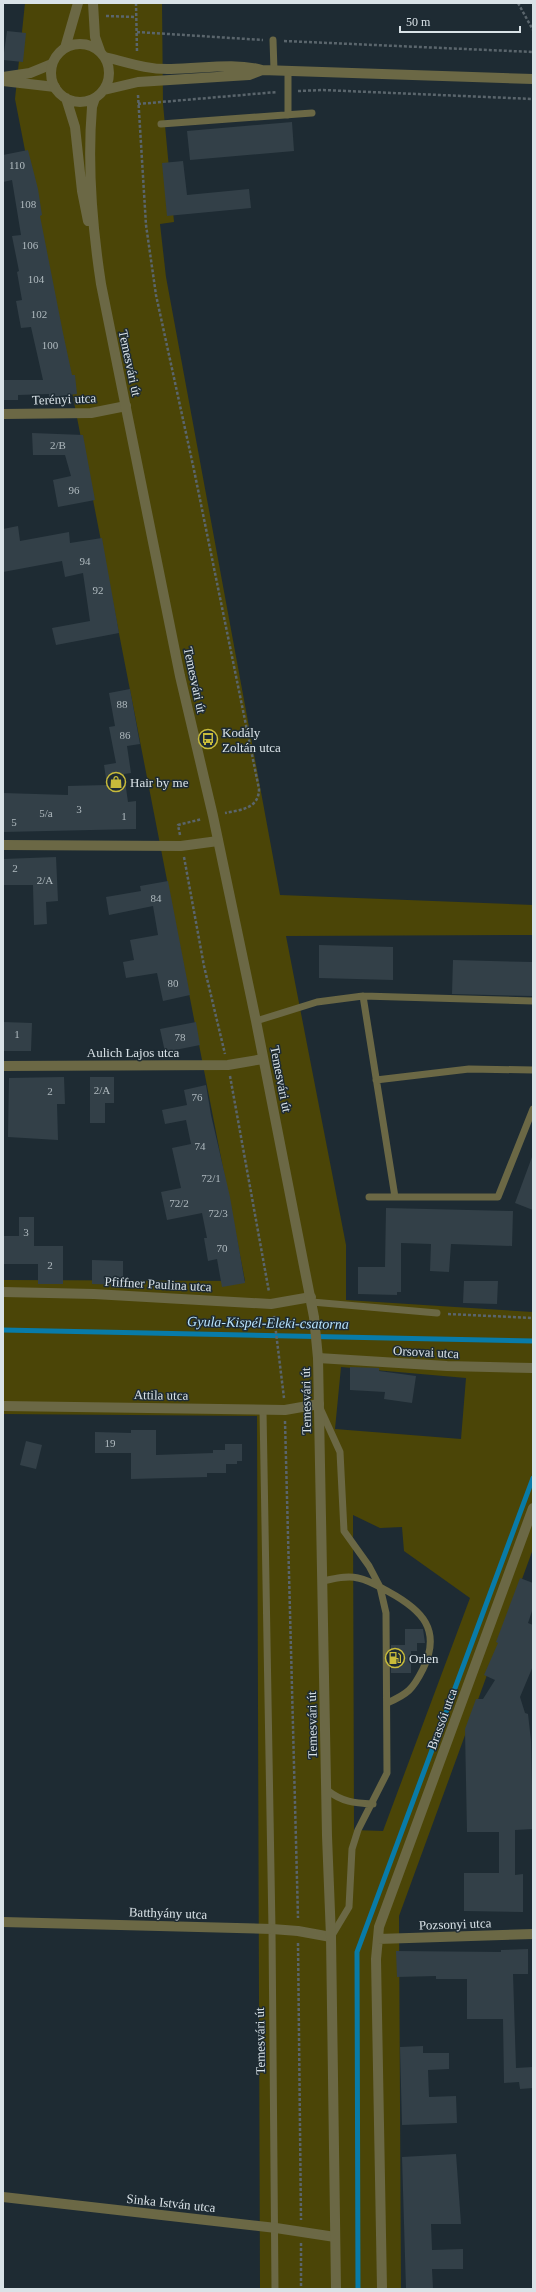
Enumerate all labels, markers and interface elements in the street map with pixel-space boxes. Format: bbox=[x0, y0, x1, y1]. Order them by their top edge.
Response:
scale bar bbox=[400, 8, 520, 34]
text: 50 m bbox=[406, 15, 431, 29]
house number: 110 bbox=[9, 159, 26, 171]
house number: 108 bbox=[20, 198, 37, 210]
house number: 106 bbox=[22, 239, 39, 251]
house number: 104 bbox=[28, 273, 45, 285]
house number: 102 bbox=[31, 308, 47, 320]
street label: Temesvári út bbox=[116, 329, 144, 398]
house number: 100 bbox=[42, 339, 59, 351]
street label: Terényi utca bbox=[32, 390, 97, 408]
house number: 2/B bbox=[50, 439, 66, 451]
house number: 96 bbox=[69, 484, 80, 496]
house number: 94 bbox=[80, 555, 91, 567]
house number: 92 bbox=[93, 584, 104, 596]
street label: Temesvári út bbox=[181, 646, 209, 715]
house number: 88 bbox=[117, 698, 128, 710]
place label: Kodály Zoltán utca bbox=[222, 725, 281, 755]
bus stop icon: Kodály Zoltán utca bbox=[197, 728, 219, 750]
house number: 86 bbox=[120, 729, 131, 741]
shop icon: Hair by me bbox=[105, 771, 127, 793]
place label: Hair by me bbox=[130, 775, 189, 790]
house number: 3 bbox=[76, 803, 82, 815]
house number: 5/a bbox=[39, 807, 53, 819]
house number: 1 bbox=[121, 810, 127, 822]
house number: 5 bbox=[11, 816, 17, 828]
house number: 2 bbox=[12, 862, 18, 874]
house number: 2/A bbox=[37, 874, 53, 886]
house number: 84 bbox=[151, 892, 162, 904]
house number: 80 bbox=[168, 977, 179, 989]
house number: 1 bbox=[14, 1028, 20, 1040]
house number: 78 bbox=[175, 1031, 186, 1043]
street label: Aulich Lajos utca bbox=[87, 1045, 179, 1060]
street label: Temesvári út bbox=[267, 1045, 295, 1114]
house number: 2/A bbox=[94, 1084, 110, 1096]
house number: 2 bbox=[47, 1085, 53, 1097]
house number: 76 bbox=[192, 1091, 203, 1103]
house number: 74 bbox=[195, 1140, 206, 1152]
house number: 72/1 bbox=[201, 1172, 221, 1184]
house number: 72/2 bbox=[169, 1197, 189, 1209]
house number: 72/3 bbox=[208, 1207, 228, 1219]
house number: 3 bbox=[23, 1226, 29, 1238]
house number: 70 bbox=[217, 1242, 228, 1254]
house number: 2 bbox=[47, 1259, 53, 1271]
street label: Pfiffner Paulina utca bbox=[104, 1274, 212, 1294]
water label: Gyula-Kispél-Eleki-csatorna bbox=[187, 1314, 349, 1332]
street label: Orsovai utca bbox=[393, 1343, 460, 1361]
street label: Temesvári út bbox=[298, 1367, 314, 1435]
street label: Attila utca bbox=[134, 1387, 189, 1403]
house number: 19 bbox=[105, 1437, 116, 1449]
fuel station icon: Orlen bbox=[384, 1647, 406, 1669]
place label: Orlen bbox=[409, 1651, 439, 1666]
street label: Brassói utca bbox=[424, 1686, 460, 1752]
street label: Temesvári út bbox=[304, 1691, 320, 1759]
street label: Batthyány utca bbox=[129, 1904, 208, 1922]
street label: Pozsonyi utca bbox=[418, 1915, 492, 1933]
street label: Temesvári út bbox=[252, 2007, 268, 2075]
street label: Sinka István utca bbox=[126, 2191, 217, 2215]

